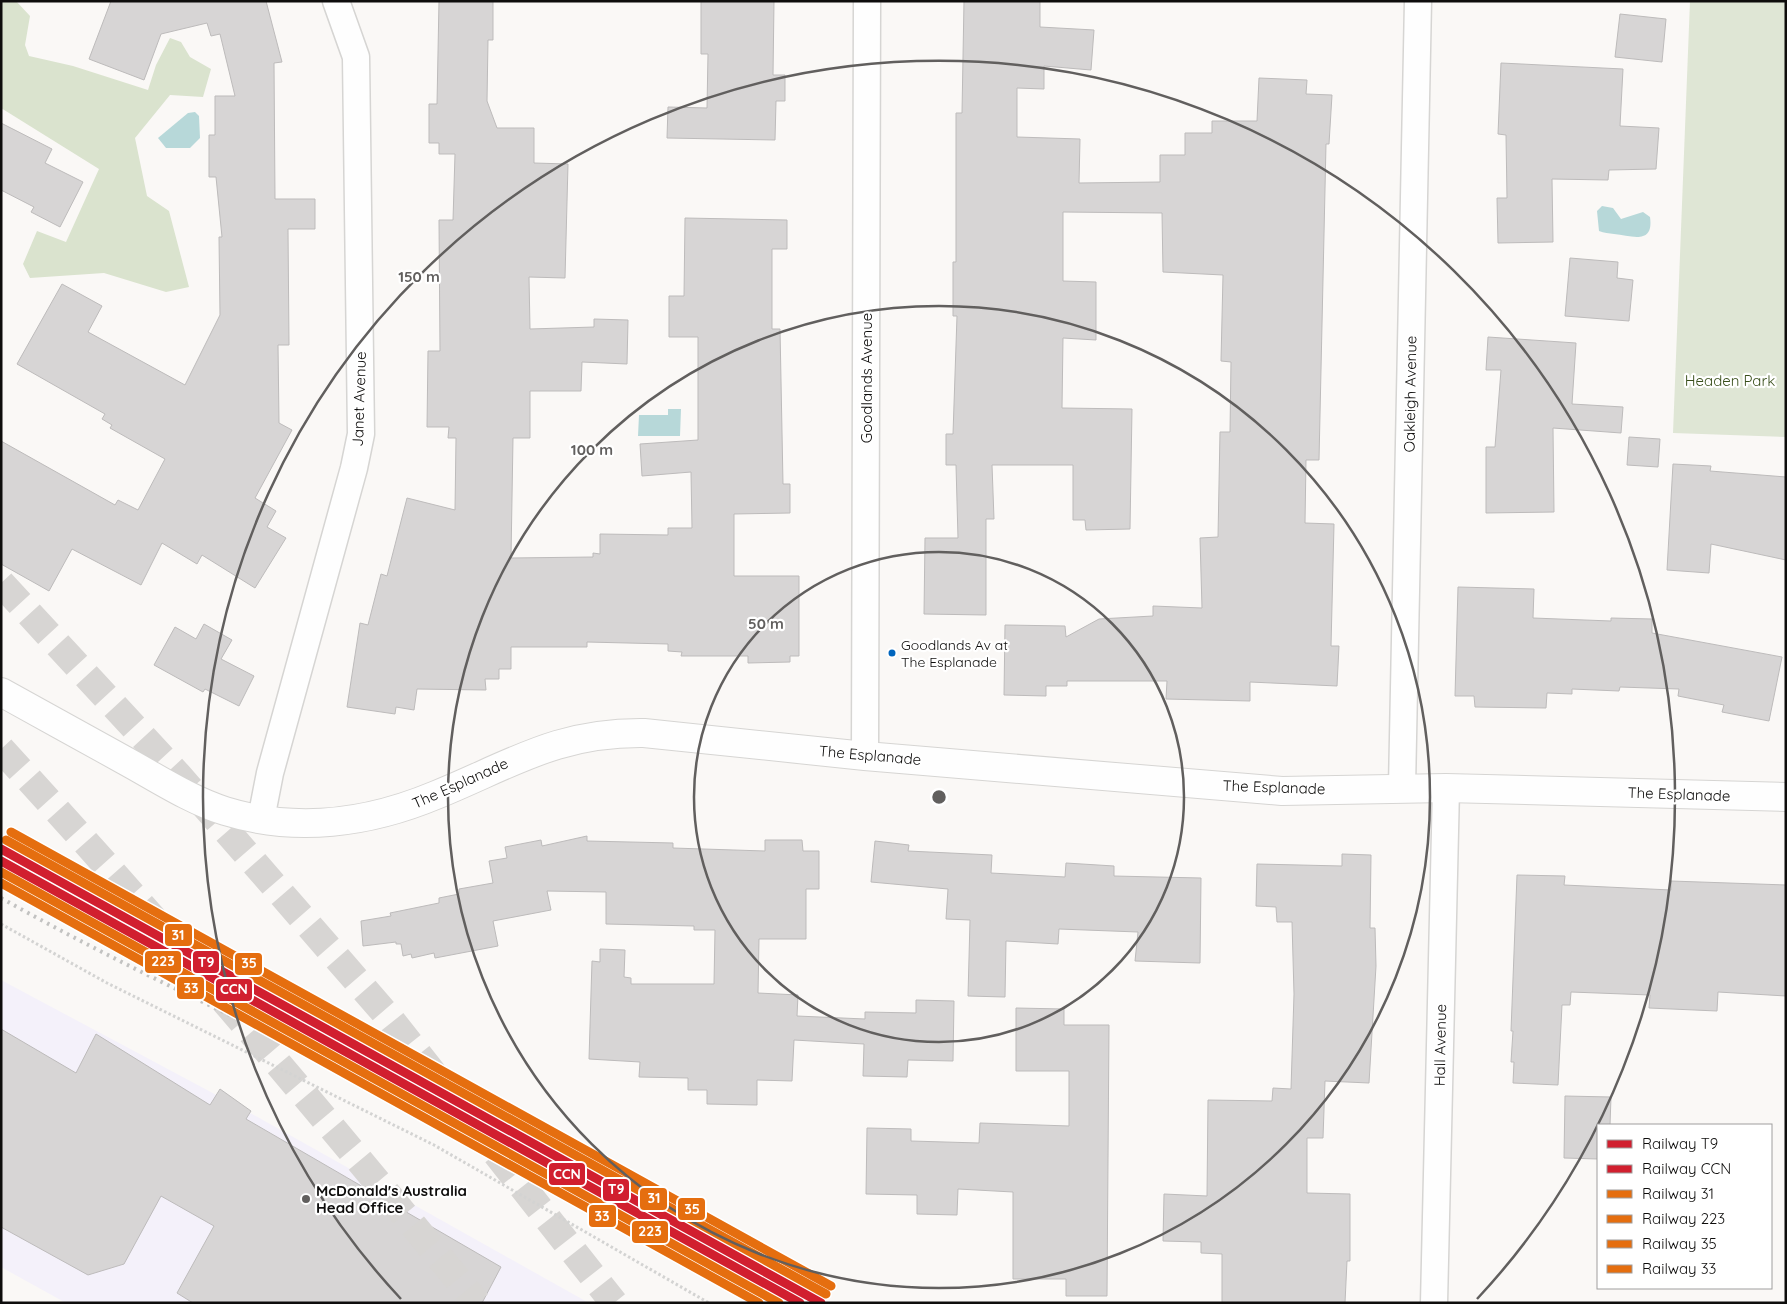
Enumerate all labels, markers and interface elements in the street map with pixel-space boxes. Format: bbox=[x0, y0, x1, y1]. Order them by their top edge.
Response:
text: 150 m bbox=[398, 267, 440, 286]
street label: Goodlands Avenue bbox=[857, 313, 876, 443]
street label: Oakleigh Avenue bbox=[1399, 335, 1421, 453]
street label: Janet Avenue bbox=[348, 351, 370, 447]
park label: Headen Park bbox=[1685, 371, 1775, 390]
text: 100 m bbox=[571, 440, 613, 459]
text: 50 m bbox=[748, 614, 784, 633]
place label: Goodlands Av at The Esplanade bbox=[901, 636, 1008, 671]
marker: Goodlands Av at The Esplanade bbox=[887, 648, 897, 658]
street label: The Esplanade bbox=[818, 741, 922, 769]
street label: The Esplanade bbox=[409, 753, 511, 813]
street label: The Esplanade bbox=[1222, 776, 1326, 798]
street label: The Esplanade bbox=[1627, 783, 1731, 805]
centre of rings bbox=[930, 788, 948, 806]
line badge: 31 bbox=[164, 923, 193, 947]
text: 31 bbox=[172, 926, 184, 944]
line badge: 223 bbox=[144, 950, 182, 974]
line badge: T9 bbox=[192, 950, 220, 974]
text: 223 bbox=[151, 952, 175, 970]
line badge: 35 bbox=[234, 952, 263, 976]
text: T9 bbox=[198, 953, 214, 971]
text: 35 bbox=[241, 954, 257, 972]
line badge: 33 bbox=[176, 976, 205, 1000]
line badge: CCN bbox=[215, 978, 253, 1002]
text: 33 bbox=[183, 979, 199, 997]
text: CCN bbox=[220, 980, 248, 998]
street label: Hall Avenue bbox=[1430, 1004, 1450, 1086]
legend bbox=[1597, 1124, 1772, 1289]
text: Railway T9 bbox=[1642, 1134, 1718, 1153]
text: Railway CCN bbox=[1642, 1159, 1731, 1178]
line badge: CCN bbox=[548, 1162, 586, 1186]
text: CCN bbox=[553, 1165, 581, 1183]
line badge: T9 bbox=[602, 1178, 630, 1202]
text: T9 bbox=[608, 1180, 624, 1198]
place label: McDonald's Australia Head Office bbox=[316, 1181, 467, 1217]
text: Railway 31 bbox=[1642, 1184, 1714, 1203]
line badge: 31 bbox=[639, 1187, 668, 1211]
text: 31 bbox=[648, 1189, 660, 1207]
marker: McDonald's Australia Head Office bbox=[300, 1193, 312, 1205]
line badge: 35 bbox=[677, 1197, 706, 1221]
text: 35 bbox=[684, 1200, 700, 1218]
line badge: 33 bbox=[588, 1204, 617, 1228]
text: 33 bbox=[594, 1207, 610, 1225]
text: Railway 223 bbox=[1642, 1209, 1725, 1228]
line badge: 223 bbox=[631, 1220, 669, 1244]
text: 223 bbox=[638, 1222, 662, 1240]
text: Railway 35 bbox=[1642, 1234, 1717, 1253]
text: Railway 33 bbox=[1642, 1259, 1717, 1278]

